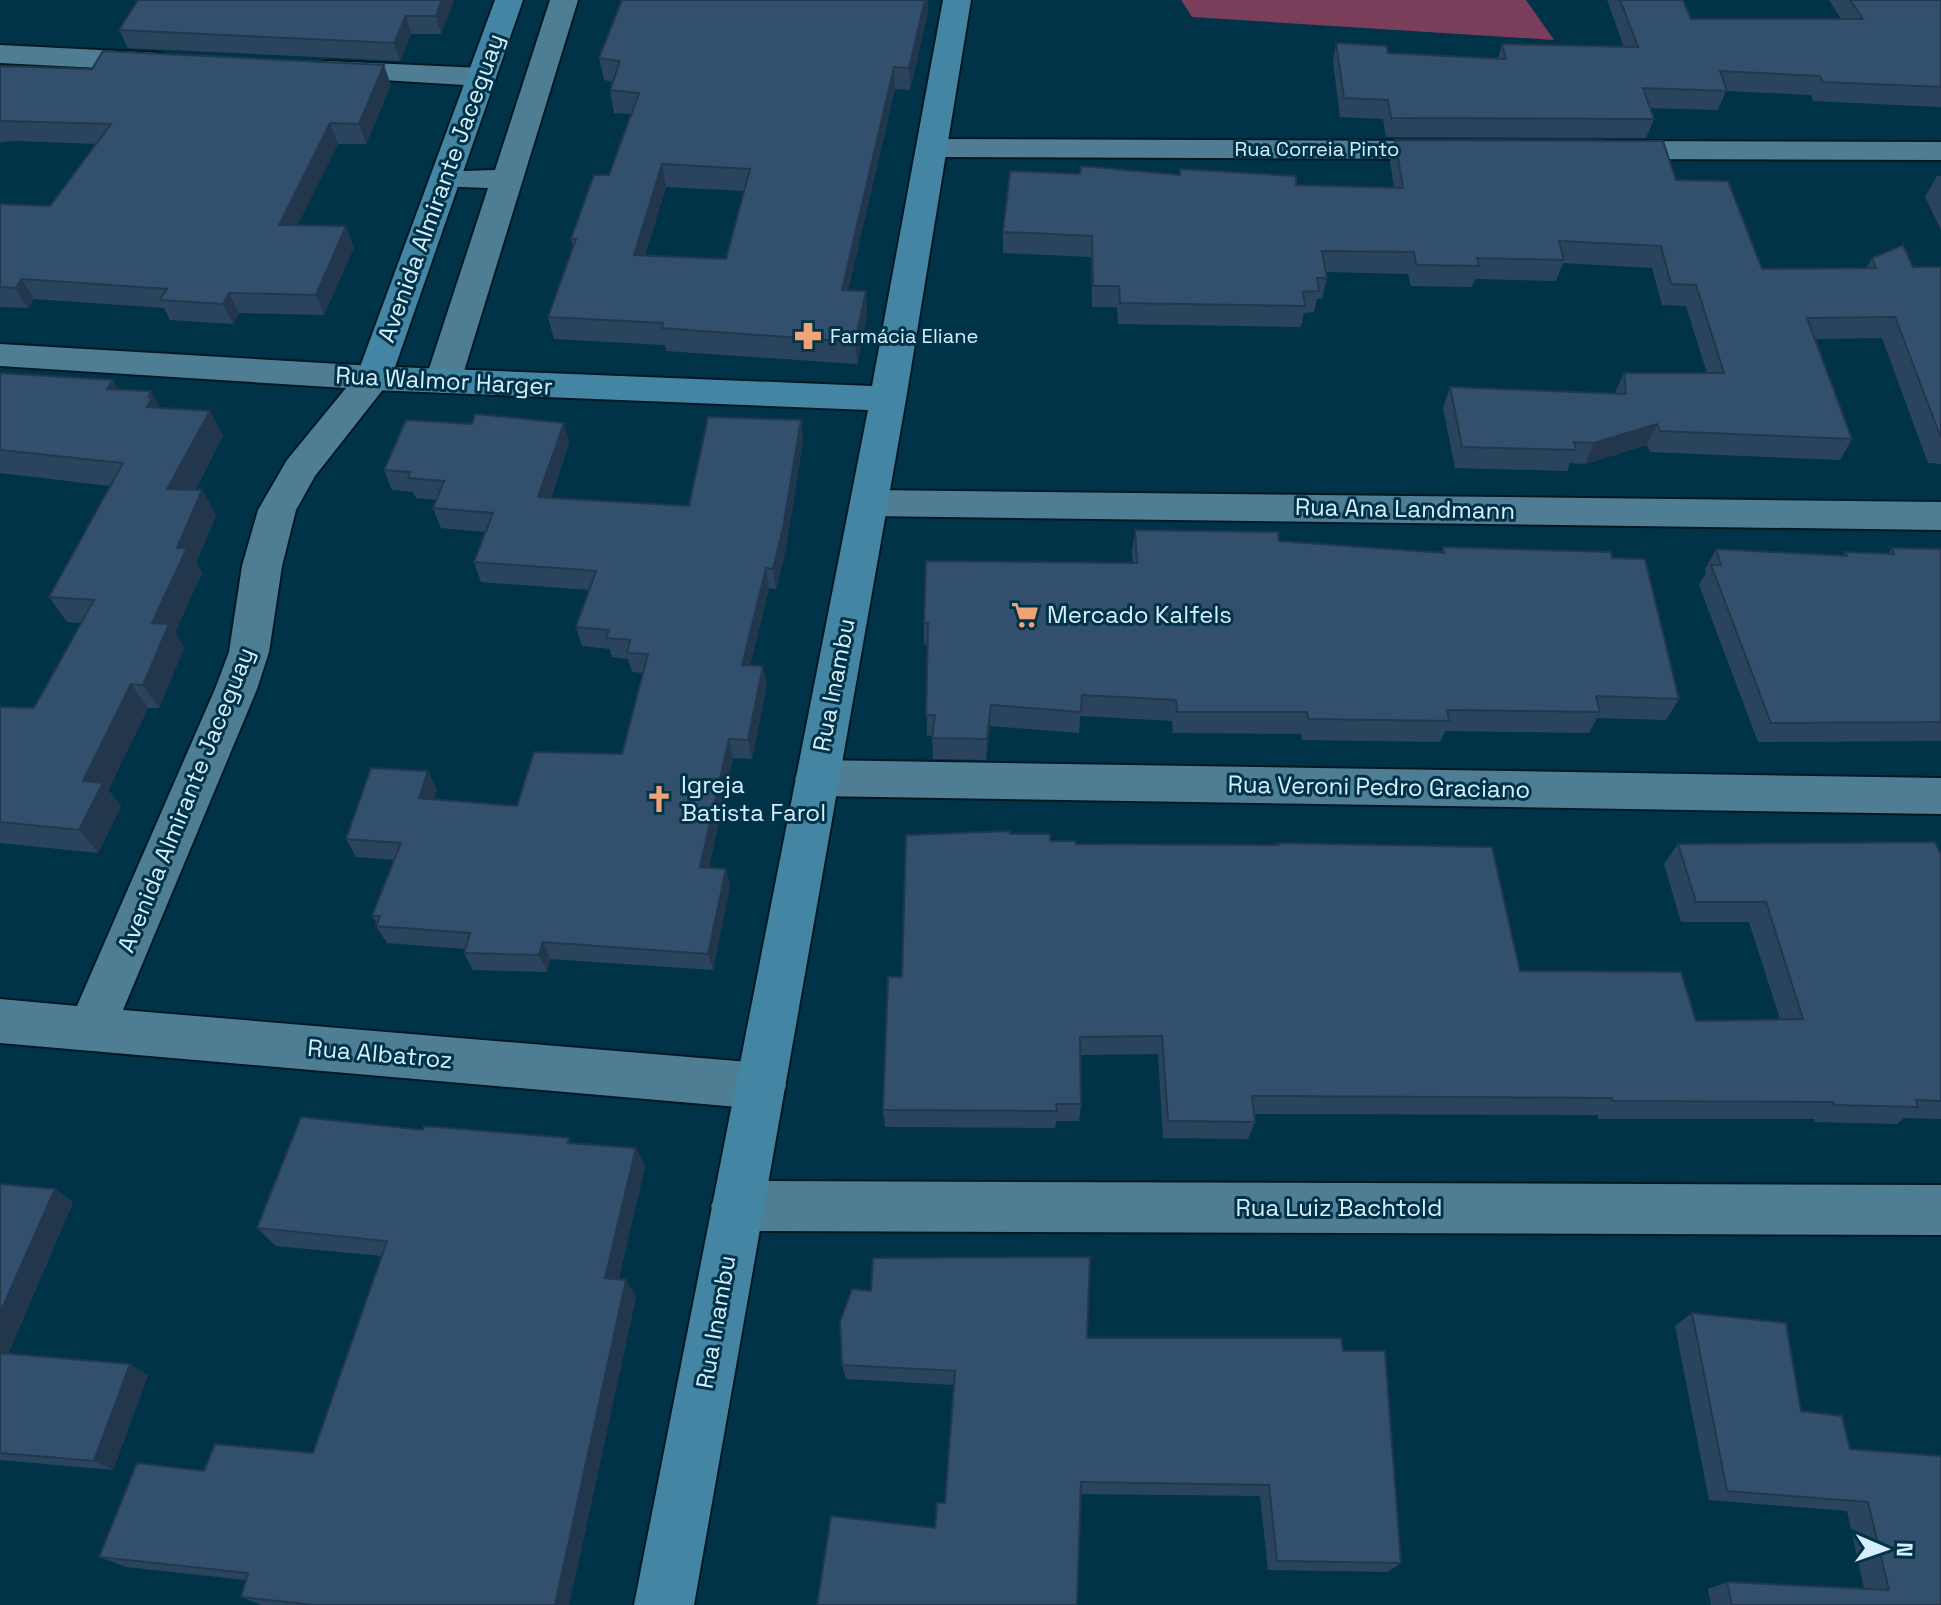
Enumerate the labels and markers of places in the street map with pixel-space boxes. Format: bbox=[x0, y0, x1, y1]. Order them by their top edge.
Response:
pharmacy icon: Farmácia Eliane bbox=[793, 321, 823, 351]
place label: Farmácia Eliane bbox=[830, 323, 978, 349]
place label: Mercado Kalfels bbox=[1047, 599, 1232, 630]
supermarket icon: Mercado Kalfels bbox=[1010, 600, 1040, 630]
place label: Igreja Batista Farol bbox=[681, 769, 826, 828]
church icon: Igreja Batista Farol bbox=[644, 784, 674, 814]

